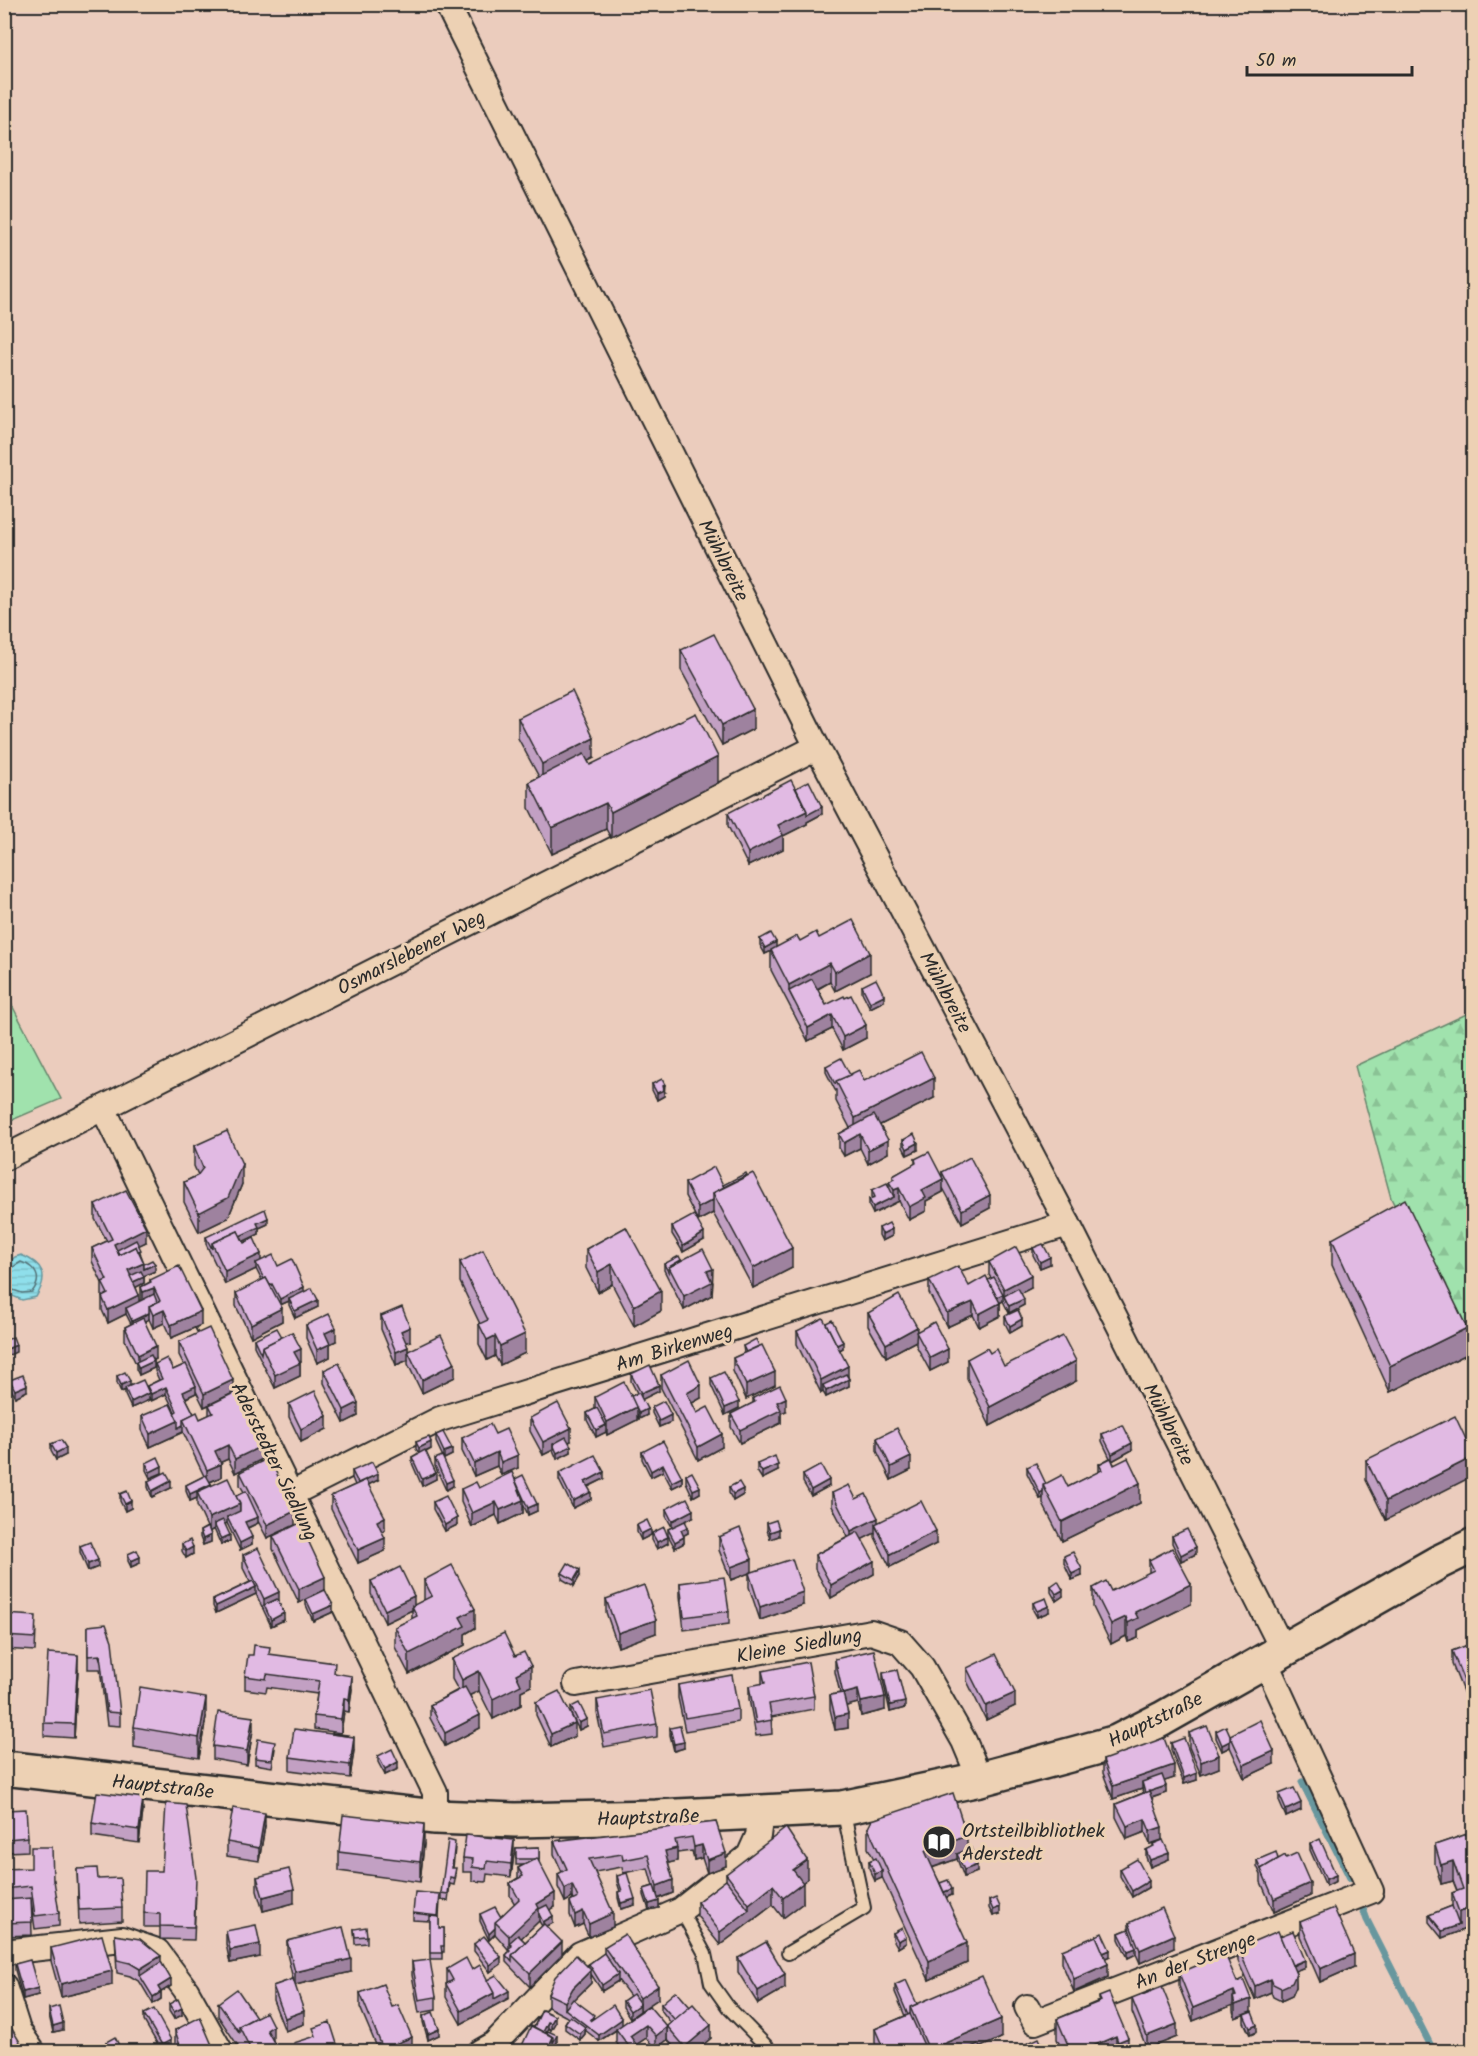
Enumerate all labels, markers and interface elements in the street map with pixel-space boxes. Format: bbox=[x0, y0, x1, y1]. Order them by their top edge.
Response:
scale bar bbox=[1247, 39, 1412, 77]
text: 50 m bbox=[1256, 47, 1296, 76]
street label: Mühlbreite bbox=[688, 514, 757, 608]
street label: Osmarslebener Weg bbox=[332, 903, 492, 1005]
street label: Mühlbreite bbox=[909, 946, 979, 1040]
street label: Am Birkenweg bbox=[612, 1316, 737, 1382]
street label: Aderstedter Siedlung bbox=[221, 1377, 326, 1547]
street label: Mühlbreite bbox=[1133, 1378, 1202, 1472]
street label: Kleine Siedlung bbox=[734, 1620, 865, 1674]
street label: Hauptstraße bbox=[1103, 1684, 1209, 1758]
street label: Hauptstraße bbox=[110, 1767, 216, 1809]
street label: Hauptstraße bbox=[596, 1801, 700, 1837]
place label: Ortsteilbibliothek Aderstedt bbox=[962, 1816, 1105, 1871]
library icon: Ortsteilbibliothek Aderstedt bbox=[921, 1824, 957, 1860]
street label: An der Strenge bbox=[1130, 1924, 1261, 2000]

